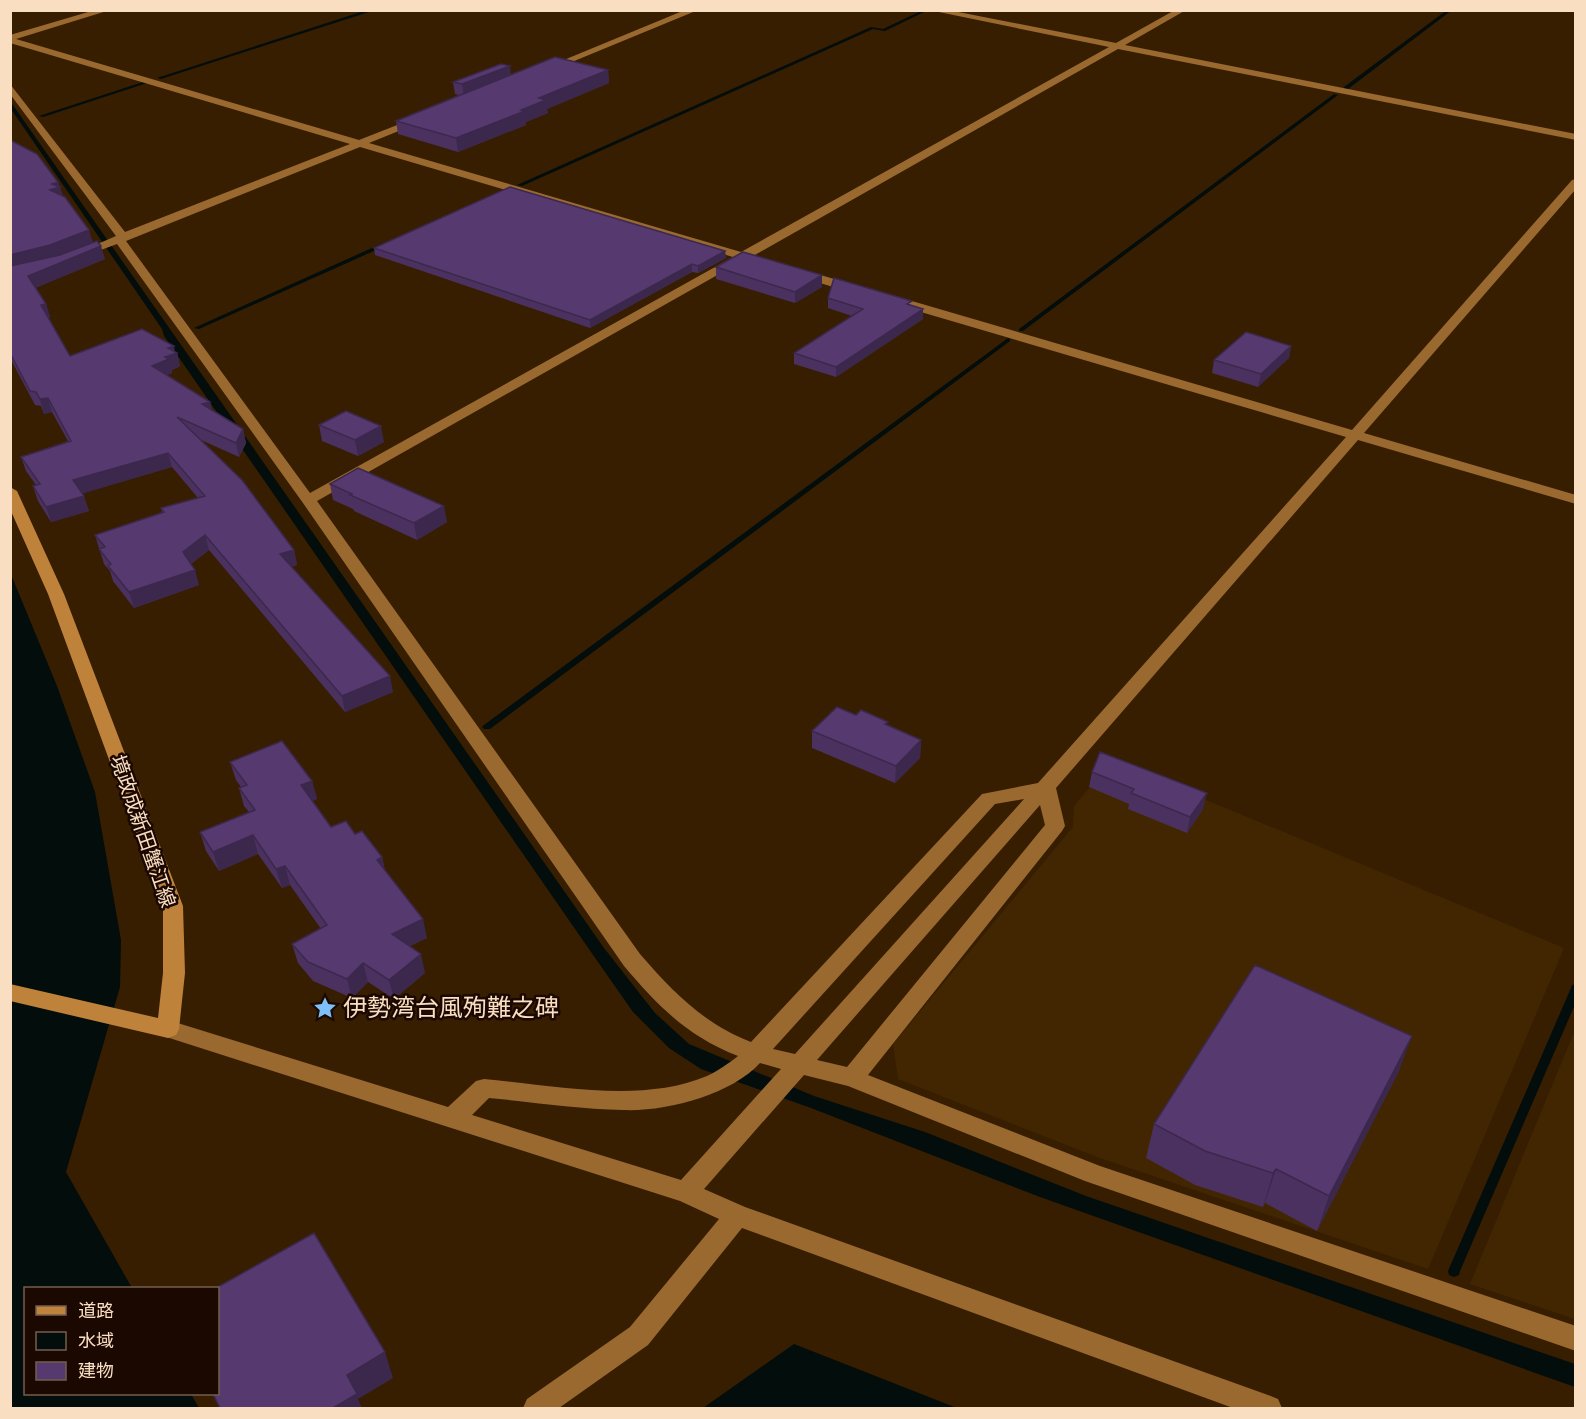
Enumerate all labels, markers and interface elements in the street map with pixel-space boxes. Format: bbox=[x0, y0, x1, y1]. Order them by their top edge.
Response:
street label: 境政成新田蟹江線 bbox=[105, 751, 181, 911]
place label: 伊勢湾台風殉難之碑 bbox=[343, 992, 559, 1023]
place icon: 伊勢湾台風殉難之碑 bbox=[312, 995, 338, 1021]
legend bbox=[24, 1287, 219, 1395]
text: 道路 bbox=[78, 1299, 114, 1323]
text: 水域 bbox=[78, 1329, 114, 1353]
text: 建物 bbox=[78, 1359, 114, 1383]

